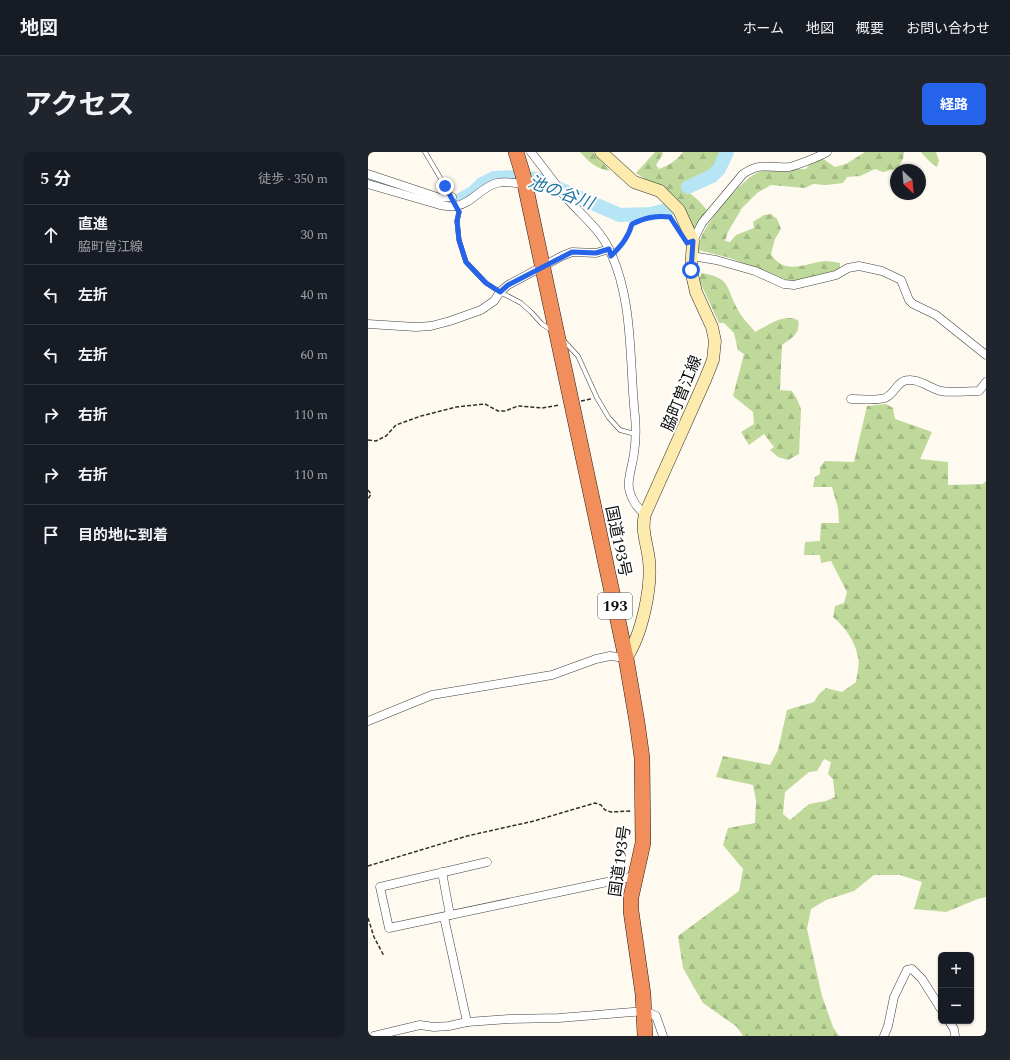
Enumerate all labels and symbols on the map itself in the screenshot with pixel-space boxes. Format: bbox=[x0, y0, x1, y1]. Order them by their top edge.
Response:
north arrow bbox=[890, 164, 926, 200]
water label: 池の谷川 bbox=[524, 169, 599, 217]
route end bbox=[436, 177, 454, 195]
route start bbox=[682, 261, 700, 279]
street label: 脇町曽江線 bbox=[656, 352, 708, 435]
street label: 国道193号 bbox=[599, 503, 637, 579]
road number: 193 bbox=[598, 593, 632, 619]
street label: 国道193号 bbox=[603, 824, 637, 898]

